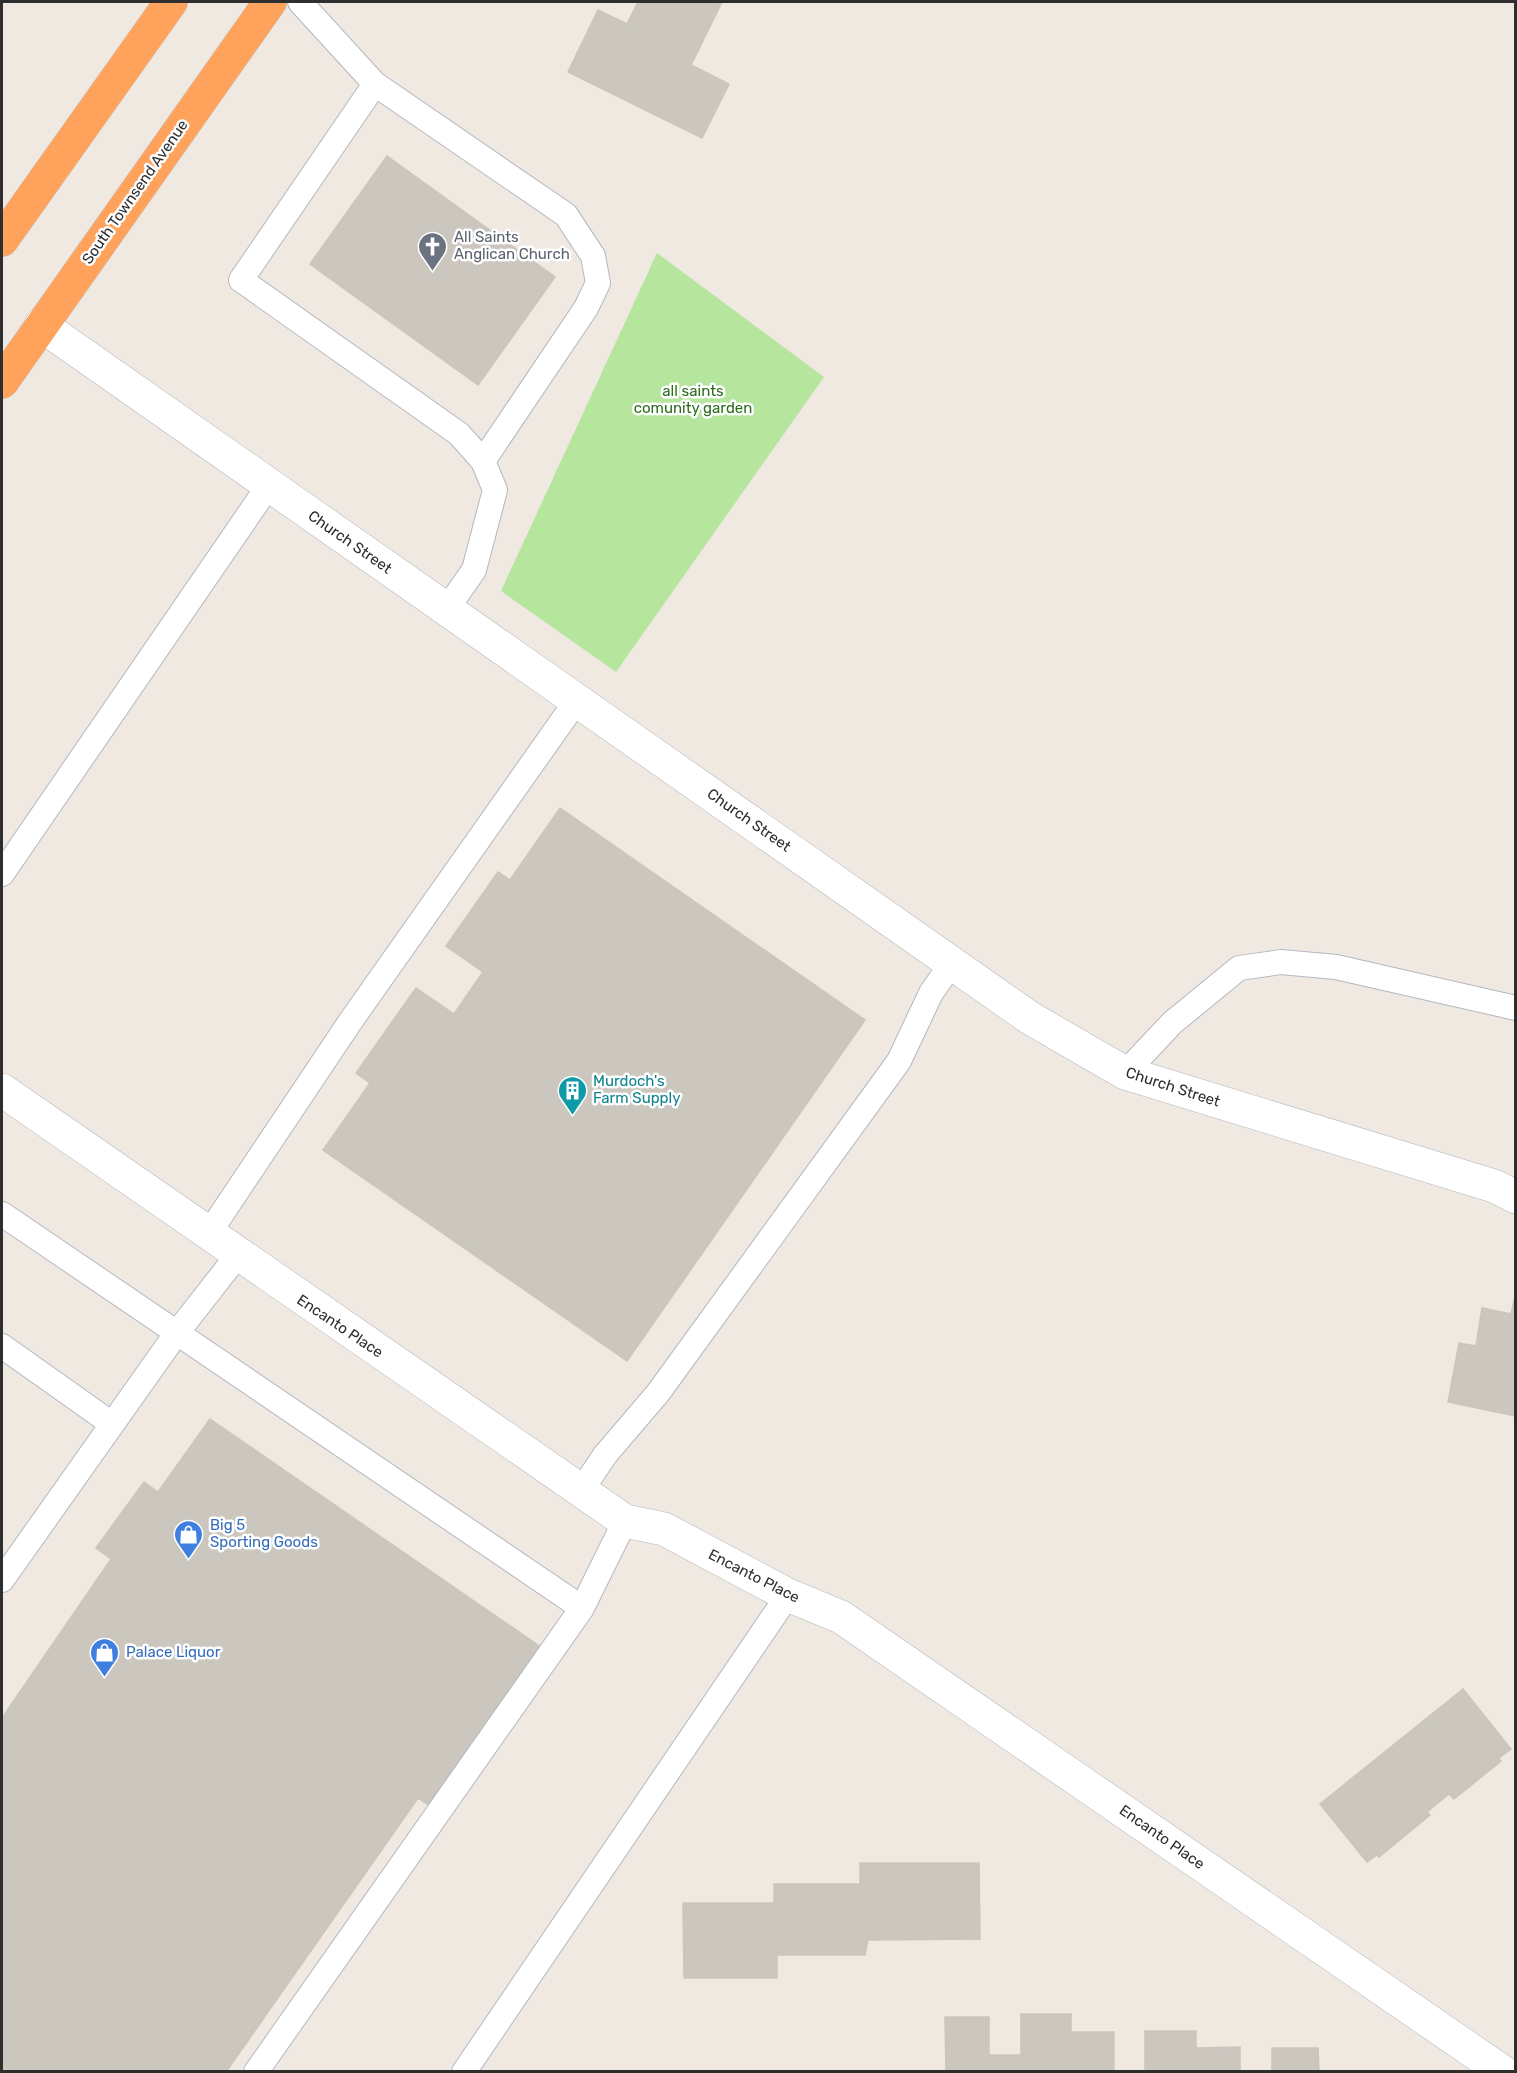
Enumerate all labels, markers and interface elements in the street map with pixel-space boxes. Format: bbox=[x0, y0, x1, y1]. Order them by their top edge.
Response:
street label: South Townsend Avenue bbox=[78, 116, 192, 268]
place label: All Saints Anglican Church bbox=[454, 228, 570, 263]
church icon: All Saints Anglican Church bbox=[417, 230, 449, 272]
park label: all saints comunity garden bbox=[634, 382, 752, 417]
street label: Church Street bbox=[305, 506, 395, 578]
street label: Church Street bbox=[704, 784, 794, 856]
street label: Church Street bbox=[1124, 1063, 1223, 1111]
place label: Murdoch's Farm Supply bbox=[593, 1072, 681, 1107]
building icon: Murdoch's Farm Supply bbox=[556, 1074, 588, 1116]
street label: Encanto Place bbox=[293, 1291, 387, 1361]
place label: Big 5 Sporting Goods bbox=[210, 1516, 318, 1551]
shop icon: Big 5 Sporting Goods bbox=[173, 1518, 205, 1560]
street label: Encanto Place bbox=[705, 1545, 803, 1607]
shop icon: Palace Liquor bbox=[89, 1636, 121, 1678]
place label: Palace Liquor bbox=[126, 1643, 221, 1661]
street label: Encanto Place bbox=[1116, 1801, 1208, 1873]

